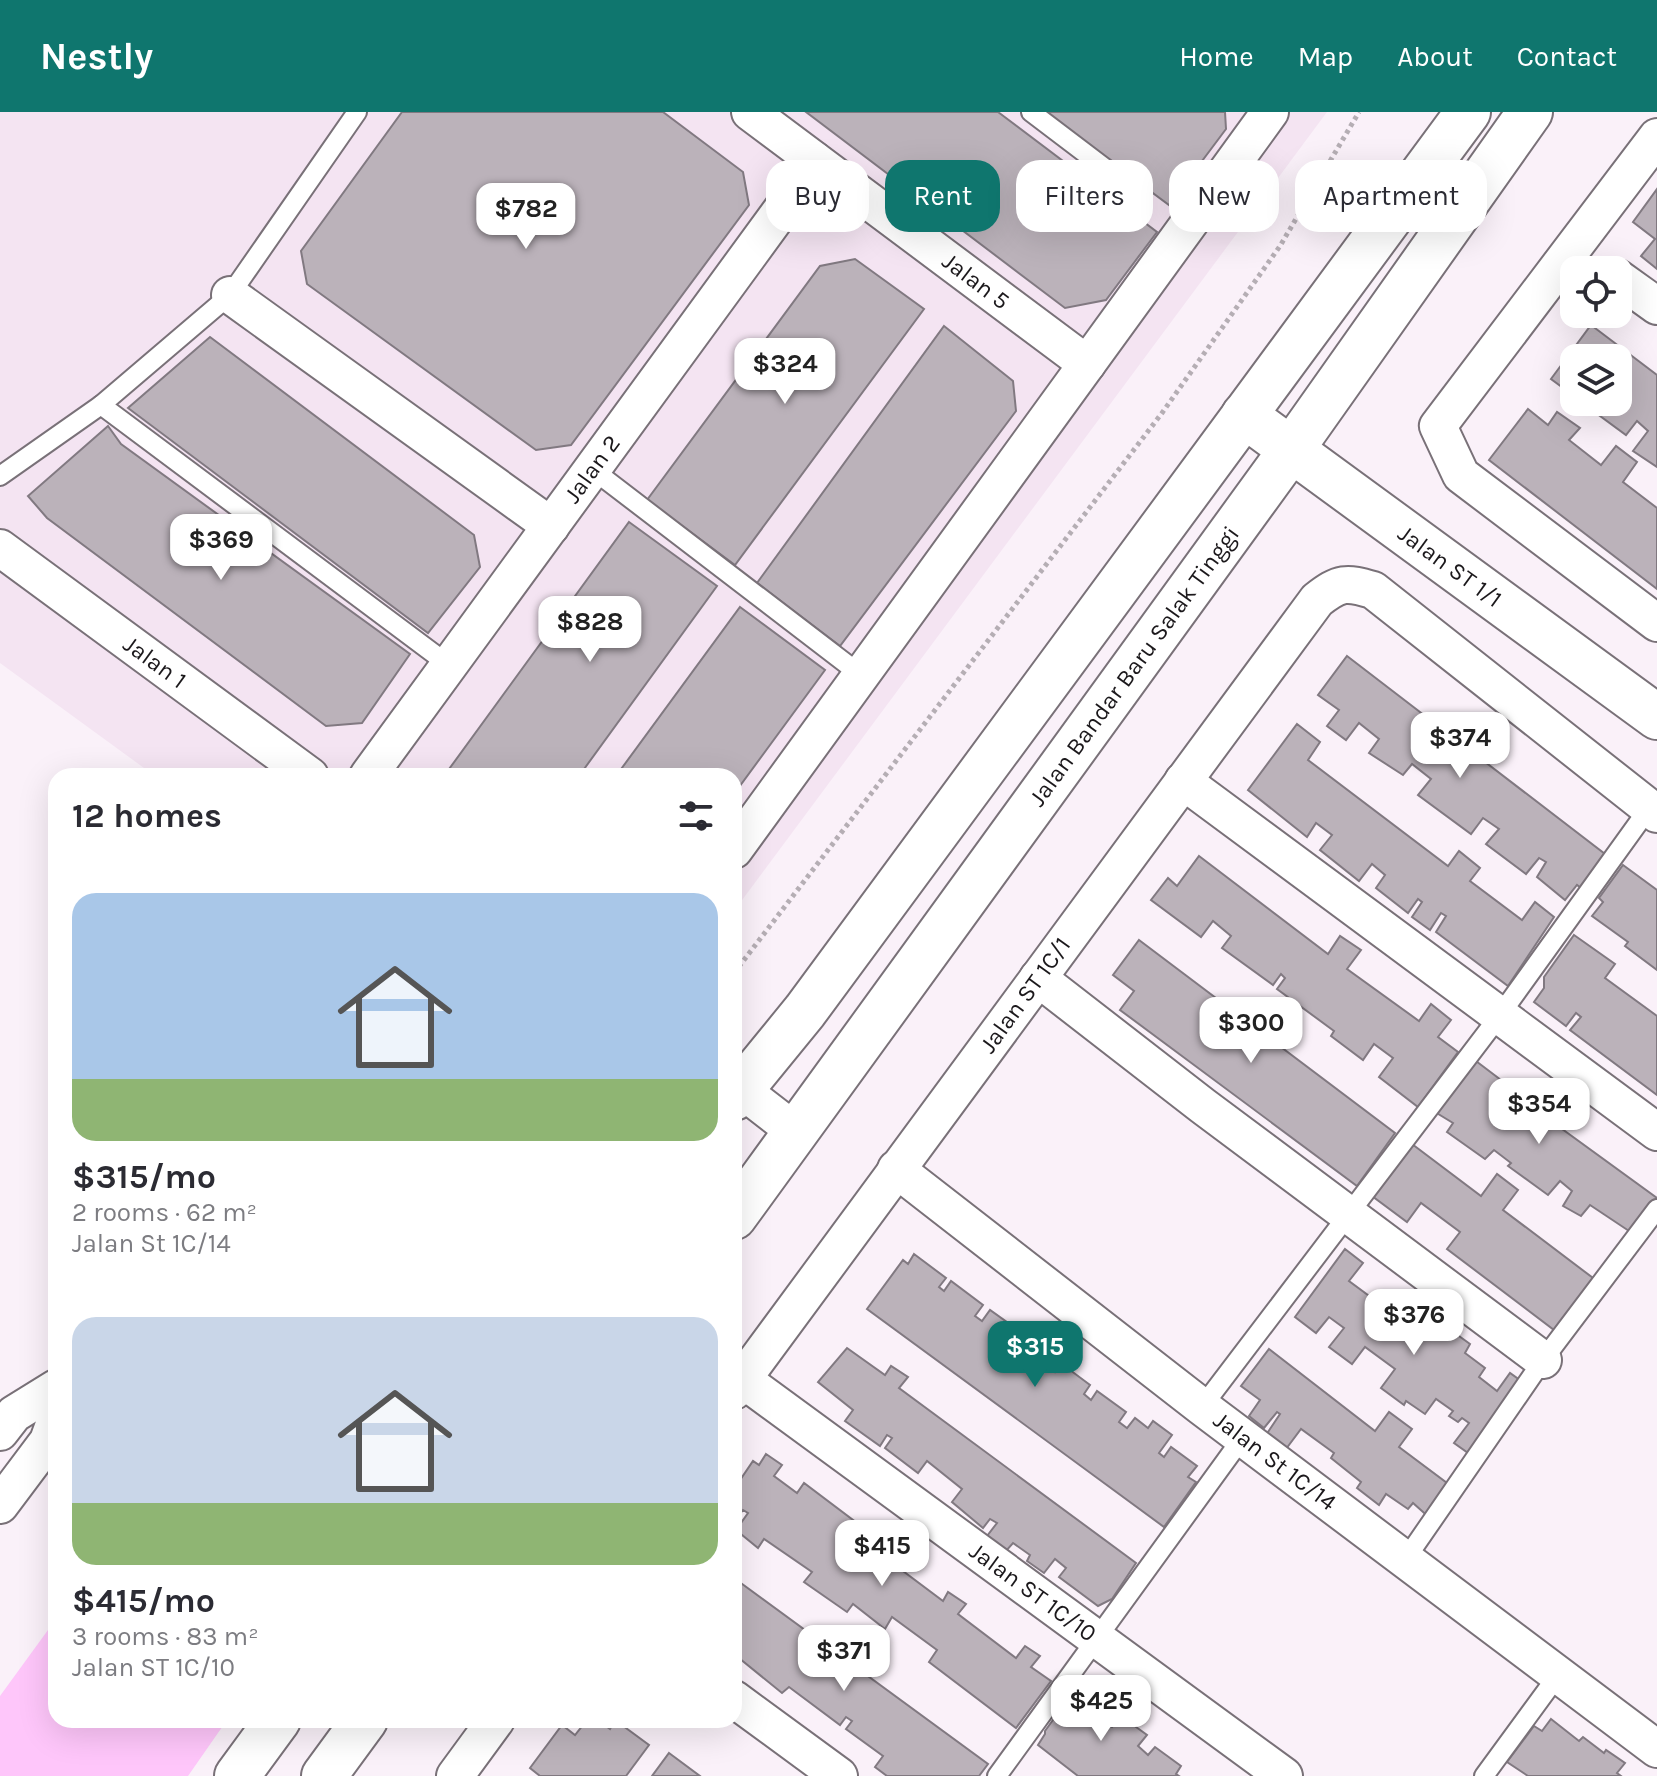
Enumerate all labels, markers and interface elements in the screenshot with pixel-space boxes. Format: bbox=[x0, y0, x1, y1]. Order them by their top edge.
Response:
text: Nestly bbox=[40, 34, 153, 79]
text: Home bbox=[1179, 40, 1254, 73]
text: Map bbox=[1298, 40, 1353, 73]
text: About bbox=[1397, 40, 1473, 73]
text: Contact bbox=[1517, 40, 1617, 73]
chip: Buy bbox=[766, 160, 869, 232]
chip: Rent bbox=[885, 160, 1000, 232]
chip: Filters bbox=[1016, 160, 1153, 232]
chip: New bbox=[1169, 160, 1279, 232]
chip: Apartment bbox=[1295, 160, 1487, 232]
pin: $782 bbox=[479, 183, 573, 251]
text: $782 bbox=[494, 193, 558, 224]
street label: Jalan 5 bbox=[937, 247, 1015, 315]
map controls bbox=[1560, 256, 1632, 416]
button: locate bbox=[1560, 256, 1632, 328]
pin: $324 bbox=[738, 338, 832, 406]
button: layers bbox=[1560, 344, 1632, 416]
text: $324 bbox=[752, 348, 818, 379]
street label: Jalan 2 bbox=[558, 430, 626, 508]
pin: $369 bbox=[174, 514, 268, 582]
street label: Jalan ST 1/1 bbox=[1393, 519, 1507, 613]
street label: Jalan Bandar Baru Salak Tinggi bbox=[1023, 521, 1245, 811]
text: $369 bbox=[188, 524, 254, 555]
pin: $828 bbox=[543, 596, 637, 664]
text: $828 bbox=[556, 606, 624, 637]
street label: Jalan 1 bbox=[118, 630, 192, 694]
pin: $374 bbox=[1413, 712, 1507, 780]
text: $374 bbox=[1429, 722, 1491, 753]
icon: filters bbox=[674, 794, 718, 838]
text: 12 homes bbox=[72, 796, 222, 836]
street label: Jalan ST 1C/1 bbox=[974, 932, 1076, 1058]
icon: home bbox=[323, 945, 467, 1089]
pin: $300 bbox=[1204, 997, 1298, 1065]
text: $300 bbox=[1218, 1007, 1284, 1038]
pin: $354 bbox=[1492, 1078, 1586, 1146]
text: $354 bbox=[1507, 1088, 1571, 1119]
text: $315/mo bbox=[72, 1157, 216, 1197]
text: 2 rooms · 62 m² bbox=[72, 1197, 257, 1228]
text: Jalan St 1C/14 bbox=[72, 1228, 231, 1259]
pin: $376 bbox=[1367, 1289, 1461, 1357]
text: $376 bbox=[1383, 1299, 1445, 1330]
pin: $315 bbox=[988, 1321, 1082, 1389]
text: $315 bbox=[1006, 1331, 1064, 1362]
icon: home bbox=[323, 1369, 467, 1513]
street label: Jalan St 1C/14 bbox=[1208, 1406, 1342, 1516]
pin: $415 bbox=[835, 1520, 929, 1588]
text: $415 bbox=[853, 1530, 911, 1561]
street label: Jalan ST 1C/10 bbox=[964, 1536, 1102, 1648]
text: $415/mo bbox=[72, 1581, 215, 1621]
text: 3 rooms · 83 m² bbox=[72, 1621, 259, 1652]
pin: $371 bbox=[797, 1625, 891, 1693]
text: $371 bbox=[816, 1635, 872, 1666]
text: Jalan ST 1C/10 bbox=[72, 1652, 235, 1683]
pin: $425 bbox=[1054, 1675, 1148, 1743]
text: $425 bbox=[1069, 1685, 1133, 1716]

